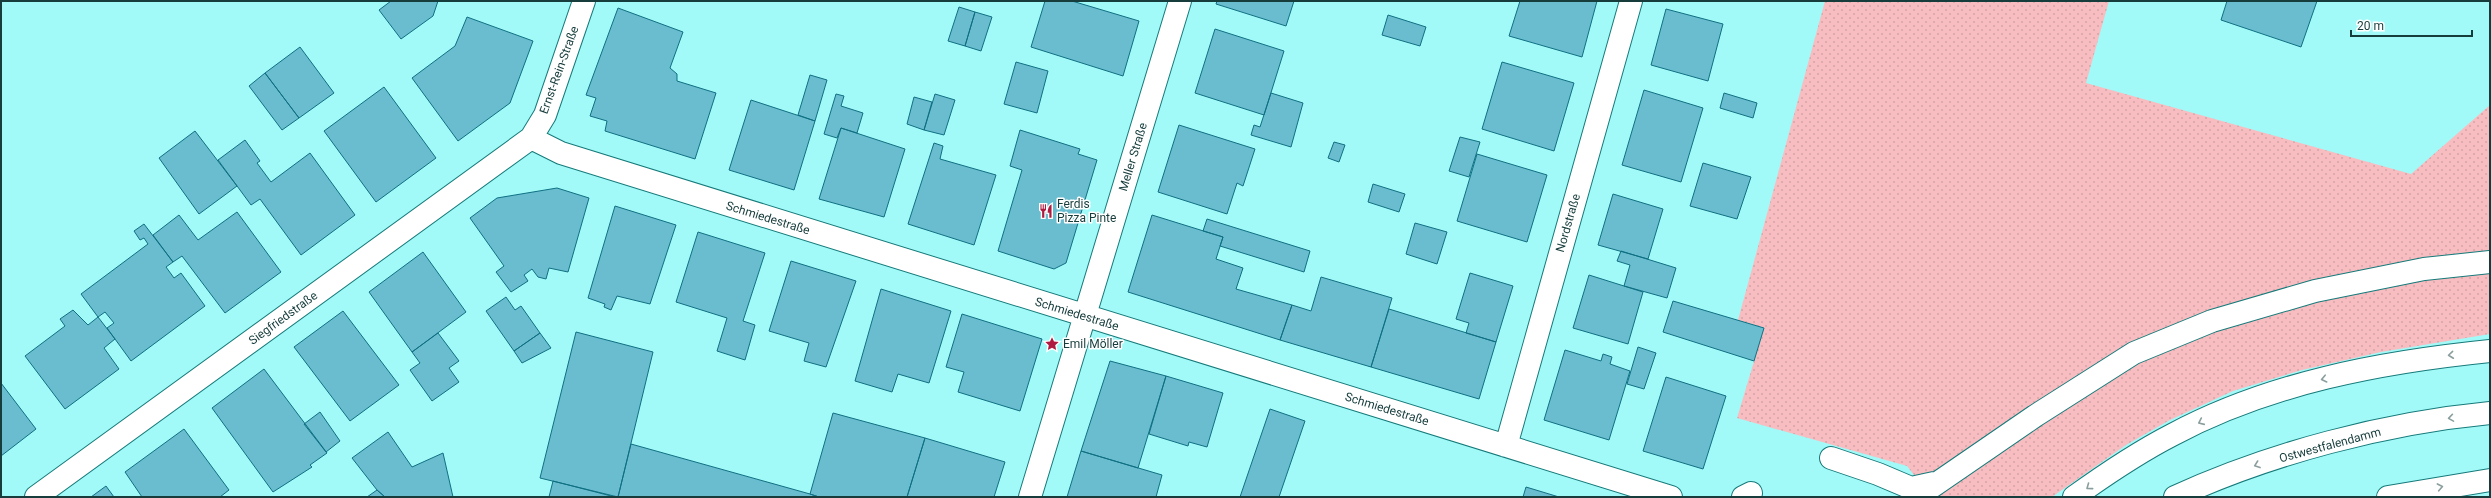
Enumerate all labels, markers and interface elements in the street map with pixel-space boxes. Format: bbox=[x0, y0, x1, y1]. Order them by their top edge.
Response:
scale bar bbox=[2351, 12, 2472, 38]
text: 20 m bbox=[2357, 19, 2384, 33]
street label: Ernst-Rein-Straße bbox=[537, 24, 581, 116]
street label: Meller Straße bbox=[1116, 121, 1150, 193]
street label: Nordstraße bbox=[1553, 192, 1583, 254]
place label: Ferdis Pizza Pinte bbox=[1057, 197, 1116, 225]
street label: Schmiedestraße bbox=[724, 199, 812, 237]
restaurant icon: Ferdis Pizza Pinte bbox=[1038, 203, 1054, 219]
street label: Siegfriedstraße bbox=[246, 288, 320, 348]
street label: Schmiedestraße bbox=[1033, 295, 1121, 333]
place icon: Emil Möller bbox=[1044, 336, 1060, 352]
place label: Emil Möller bbox=[1063, 337, 1123, 351]
one-way arrow bbox=[2448, 350, 2454, 359]
one-way arrow bbox=[2320, 374, 2327, 382]
street label: Schmiedestraße bbox=[1343, 390, 1431, 428]
one-way arrow bbox=[2448, 413, 2454, 422]
one-way arrow bbox=[2198, 417, 2205, 425]
street label: Ostwestfalendamm bbox=[2278, 425, 2382, 465]
one-way arrow bbox=[2254, 461, 2261, 469]
one-way arrow bbox=[2086, 482, 2093, 489]
one-way arrow bbox=[2437, 483, 2443, 492]

